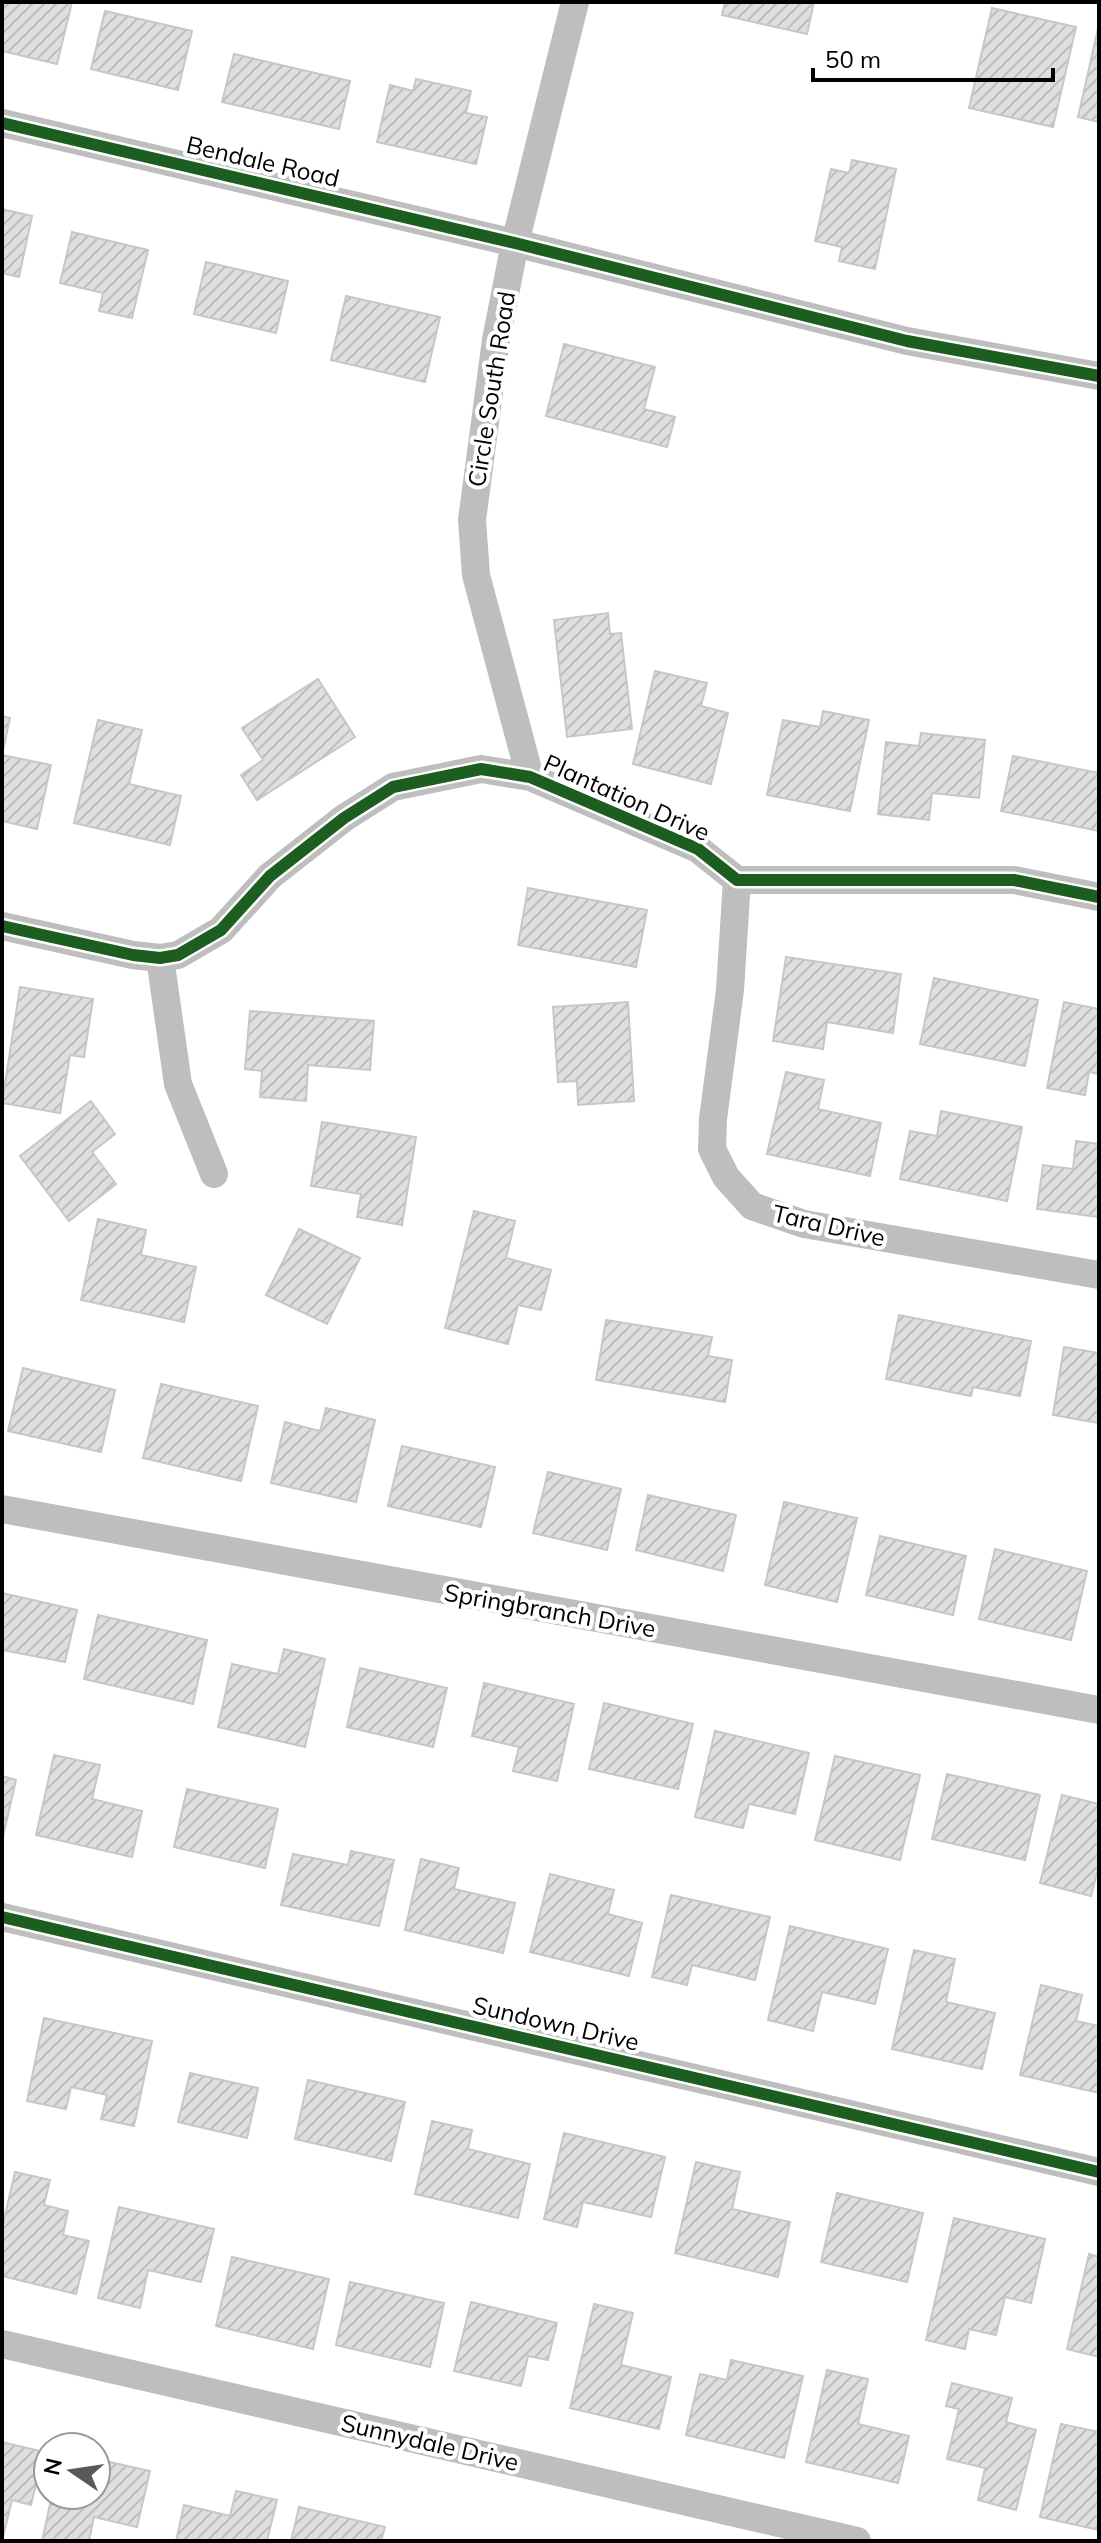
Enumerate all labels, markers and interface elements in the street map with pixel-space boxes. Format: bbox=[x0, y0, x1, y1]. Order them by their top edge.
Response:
scale bar bbox=[813, 32, 1053, 82]
text: 50 m bbox=[825, 44, 881, 74]
street label: Bendale Road bbox=[184, 129, 342, 193]
street label: Circle South Road bbox=[461, 289, 521, 489]
street label: Plantation Drive bbox=[539, 747, 715, 847]
street label: Tara Drive bbox=[770, 1198, 888, 1252]
street label: Springbranch Drive bbox=[442, 1577, 658, 1643]
street label: Sundown Drive bbox=[470, 1989, 642, 2057]
street label: Sunnydale Drive bbox=[338, 2407, 522, 2477]
north arrow bbox=[32, 2431, 112, 2511]
text: N bbox=[37, 2455, 68, 2478]

